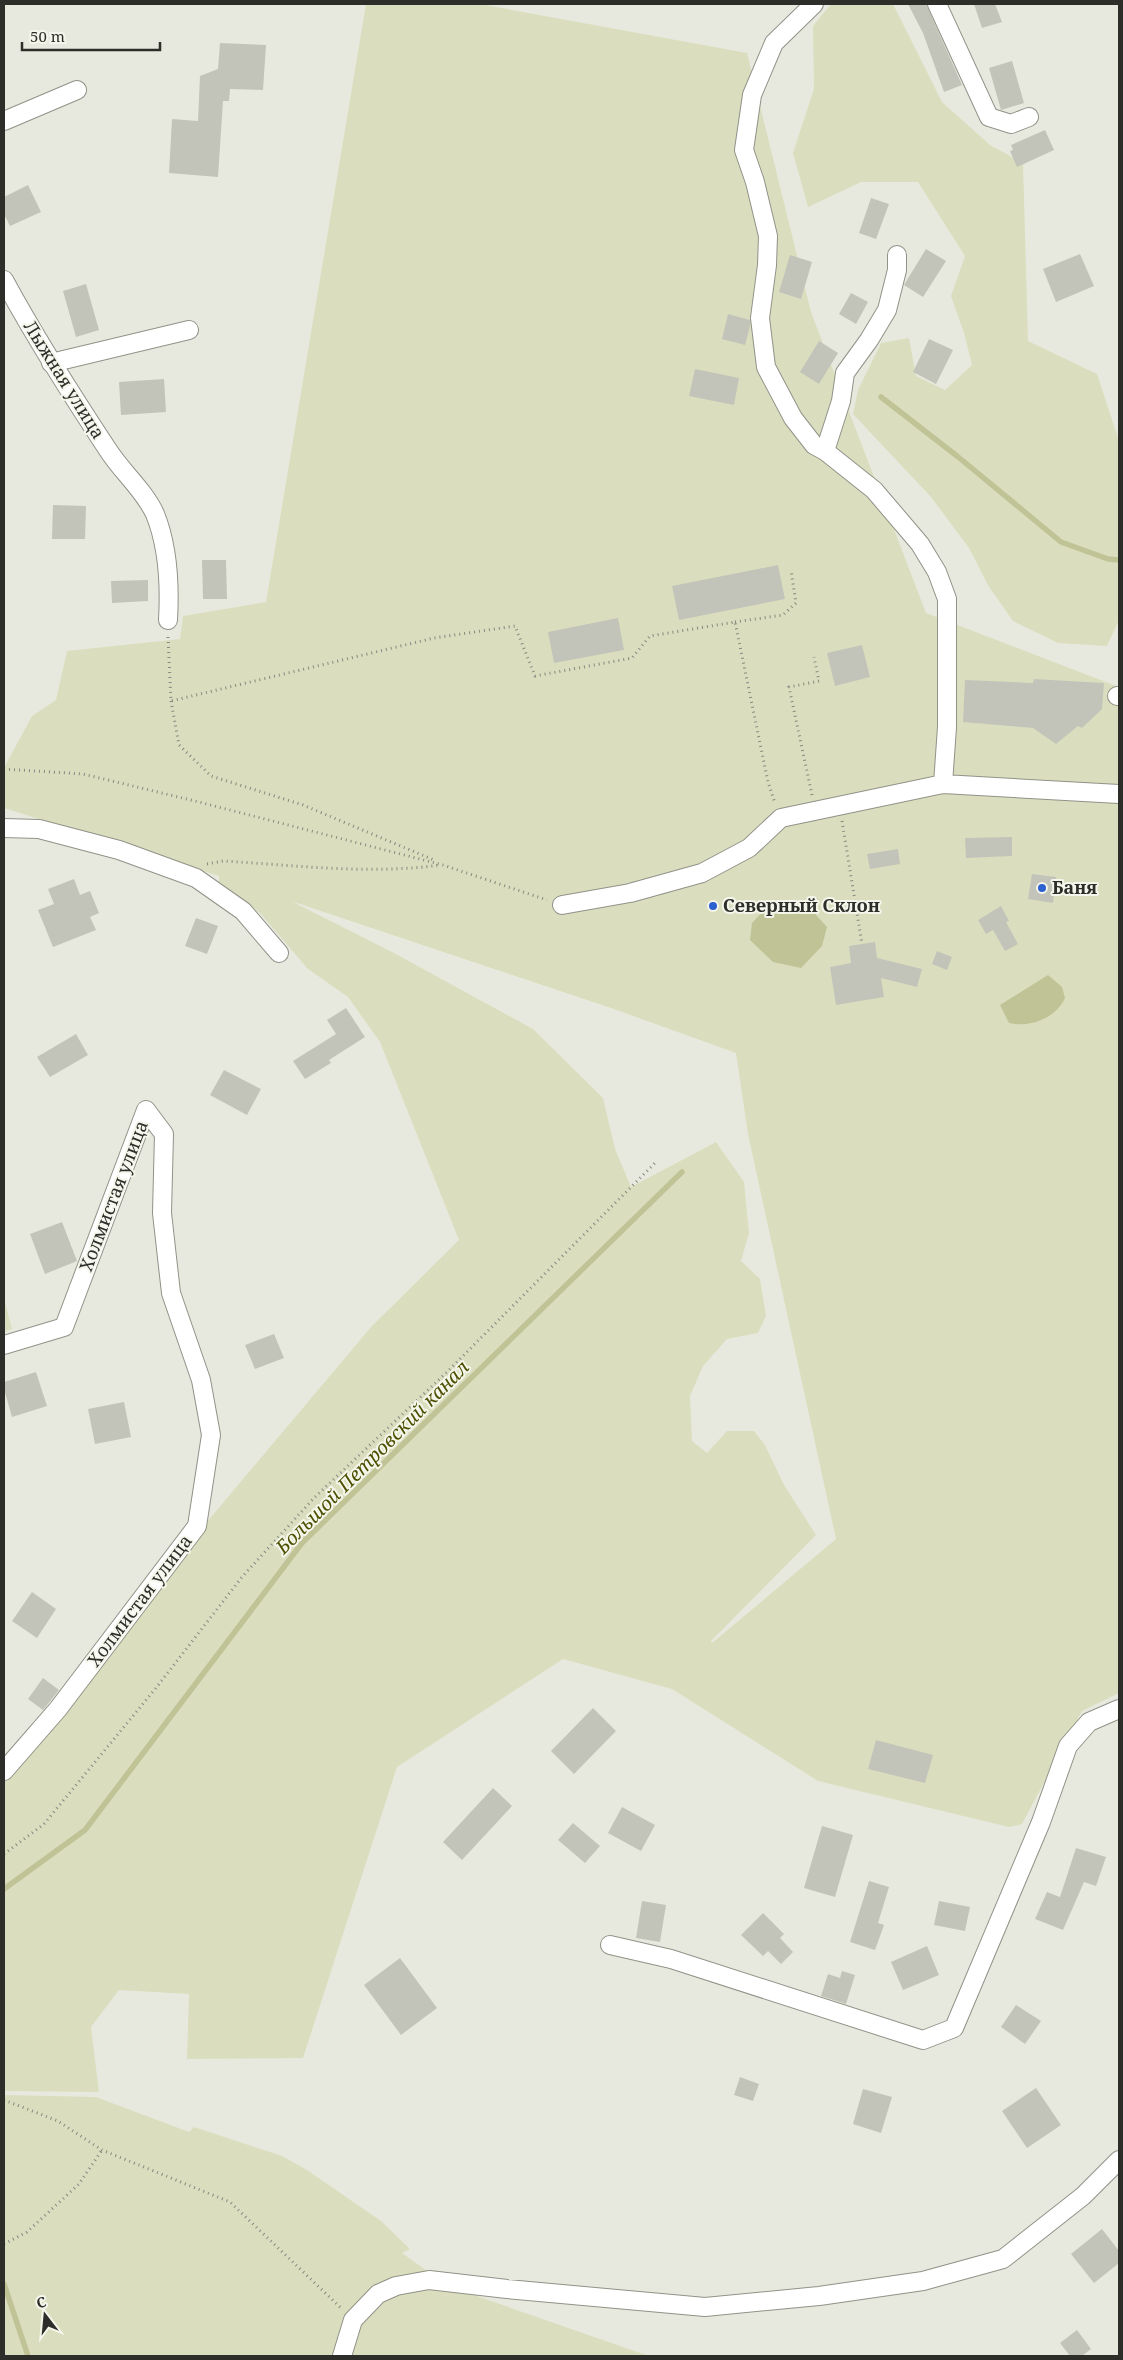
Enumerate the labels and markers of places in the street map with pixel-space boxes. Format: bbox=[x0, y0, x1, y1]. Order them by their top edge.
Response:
place label: Баня bbox=[1052, 875, 1097, 899]
marker: Баня bbox=[1036, 882, 1048, 894]
place label: Северный Склон bbox=[723, 893, 880, 917]
marker: Северный Склон bbox=[707, 900, 719, 912]

